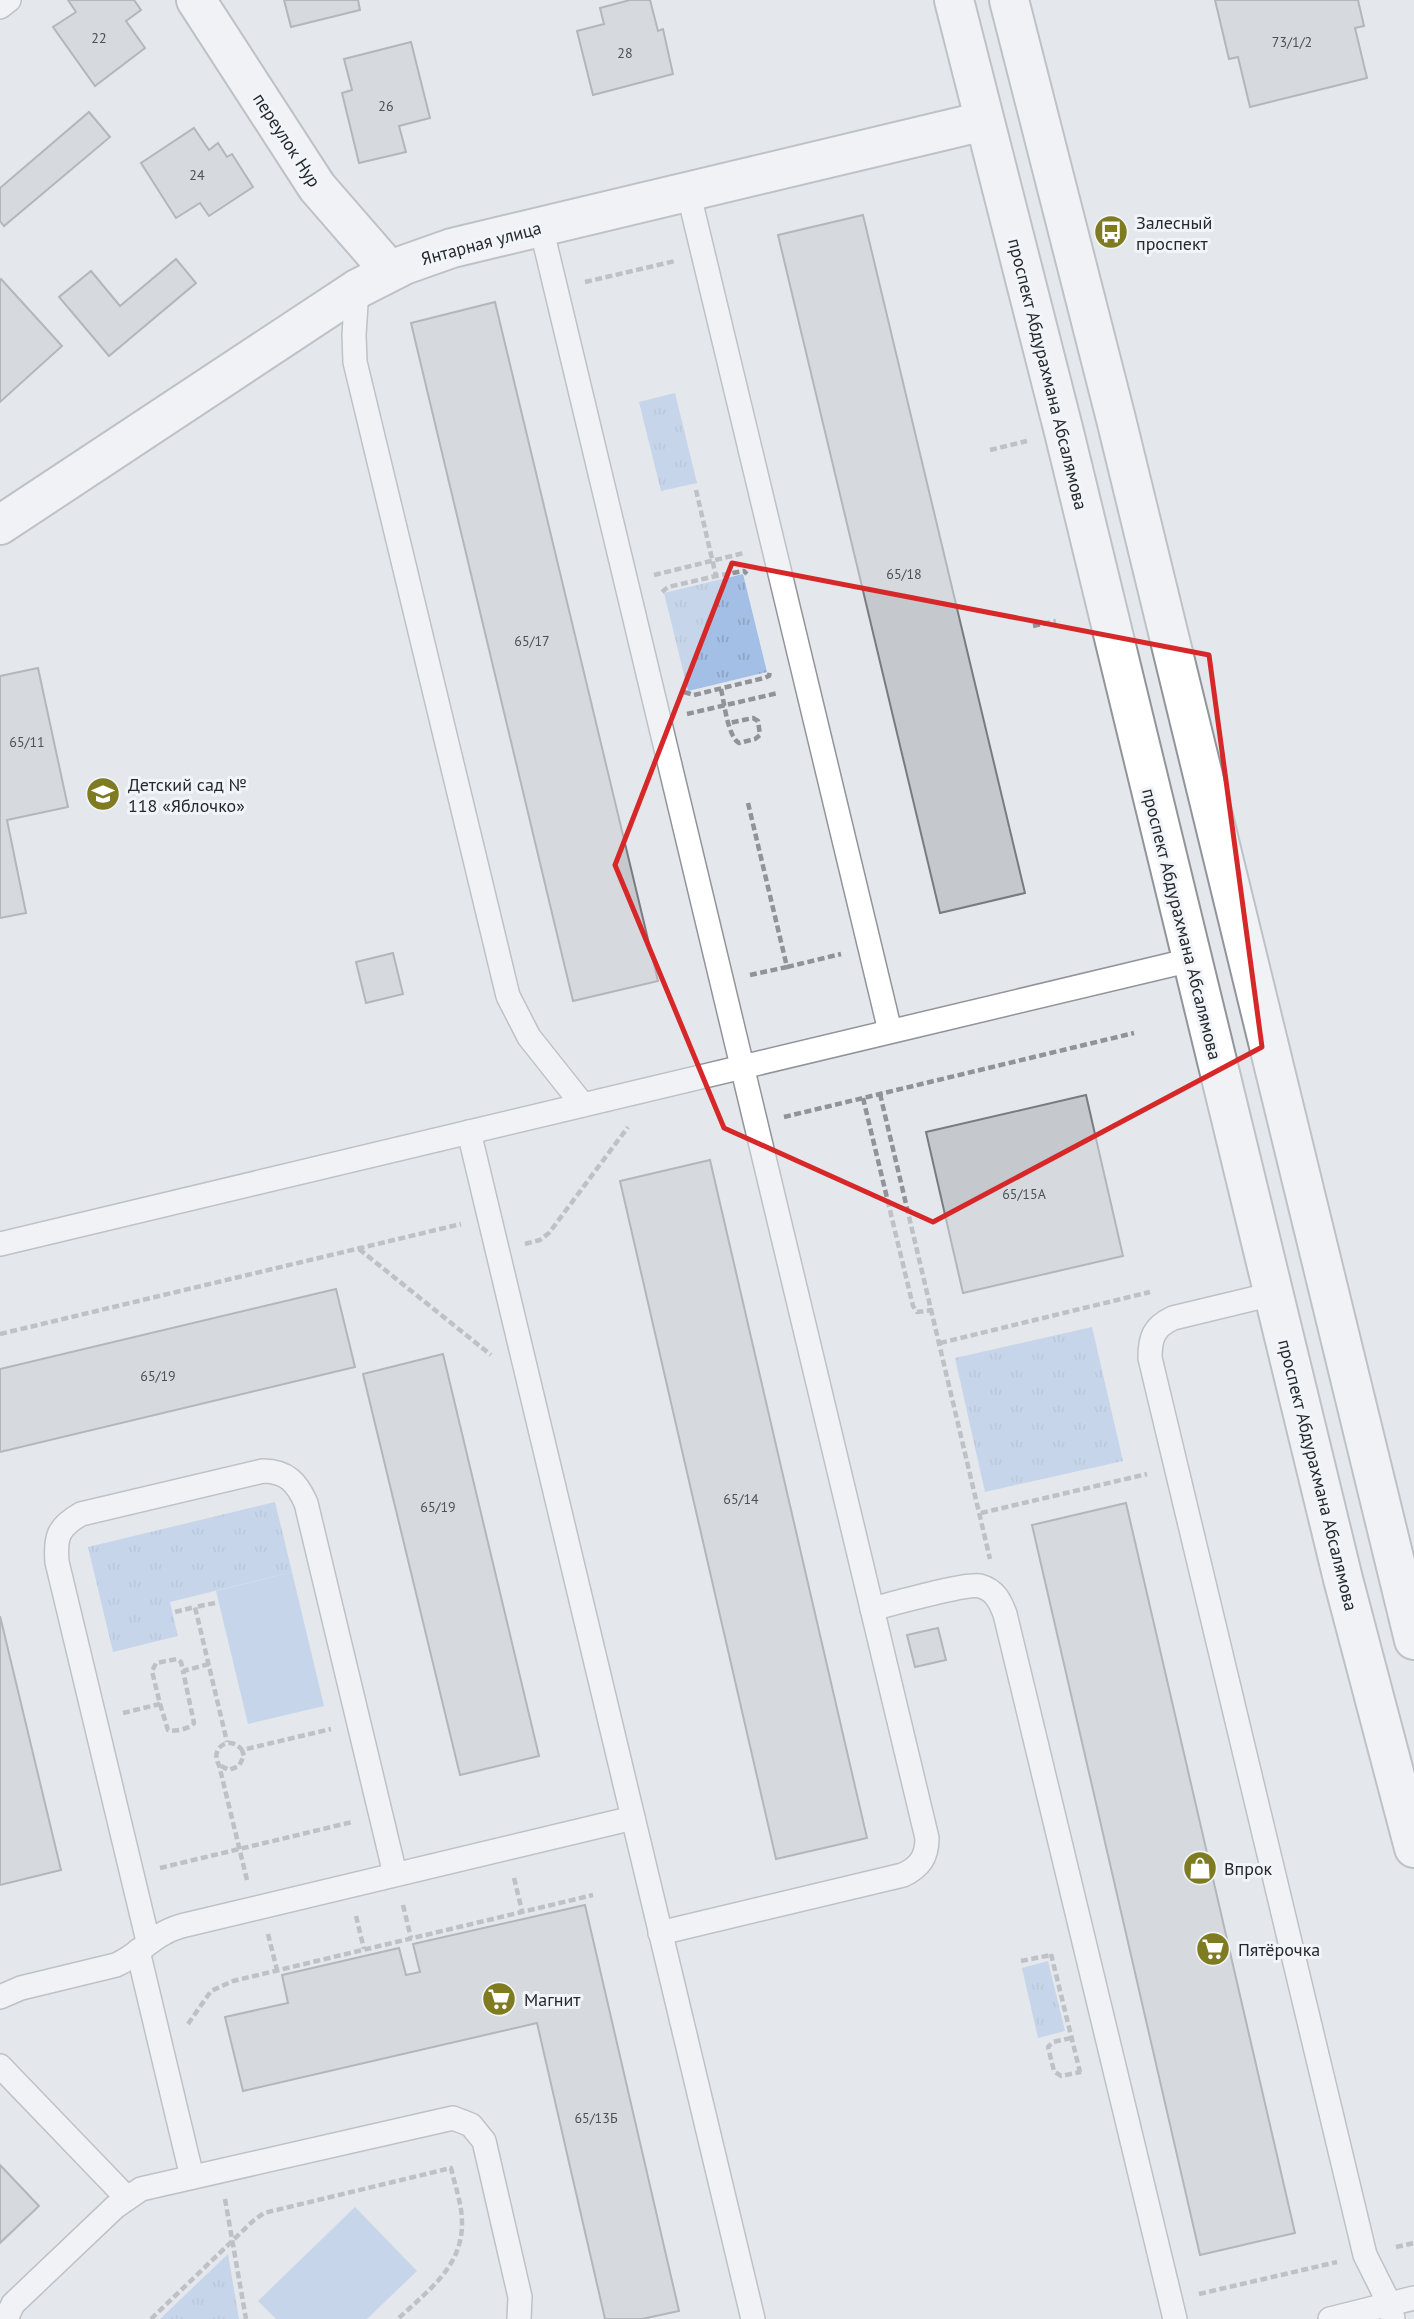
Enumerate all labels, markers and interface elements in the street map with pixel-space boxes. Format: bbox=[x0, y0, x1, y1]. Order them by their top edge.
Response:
house number: 22 bbox=[91, 29, 107, 47]
house number: 73/1/2 bbox=[1272, 33, 1312, 51]
house number: 28 bbox=[617, 44, 633, 62]
street label: переулок Нур bbox=[248, 89, 326, 191]
house number: 26 bbox=[378, 97, 394, 115]
house number: 24 bbox=[189, 166, 205, 184]
place label: Залесный проспект bbox=[1136, 211, 1212, 255]
bus stop icon: Залесный проспект bbox=[1092, 213, 1130, 251]
street label: Янтарная улица bbox=[418, 216, 544, 270]
street label: проспект Абдурахмана Абсалямова bbox=[1003, 236, 1093, 512]
house number: 65/18 bbox=[886, 565, 922, 583]
house number: 65/17 bbox=[514, 632, 550, 650]
house number: 65/11 bbox=[9, 733, 45, 751]
place label: Детский сад № 118 «Яблочко» bbox=[128, 773, 247, 817]
school or university icon: Детский сад № 118 «Яблочко» bbox=[84, 775, 122, 813]
street label: проспект Абдурахмана Абсалямова bbox=[1137, 786, 1227, 1062]
house number: 65/15А bbox=[1002, 1185, 1047, 1203]
street label: проспект Абдурахмана Абсалямова bbox=[1273, 1337, 1363, 1613]
house number: 65/19 bbox=[140, 1367, 176, 1385]
house number: 65/14 bbox=[723, 1490, 759, 1508]
house number: 65/19 bbox=[420, 1498, 456, 1516]
shop icon: Впрок bbox=[1181, 1849, 1219, 1887]
place label: Впрок bbox=[1224, 1857, 1273, 1880]
supermarket icon: Пятёрочка bbox=[1194, 1930, 1232, 1968]
place label: Пятёрочка bbox=[1238, 1938, 1320, 1961]
supermarket icon: Магнит bbox=[480, 1980, 518, 2018]
place label: Магнит bbox=[524, 1988, 581, 2011]
house number: 65/13Б bbox=[574, 2109, 618, 2127]

